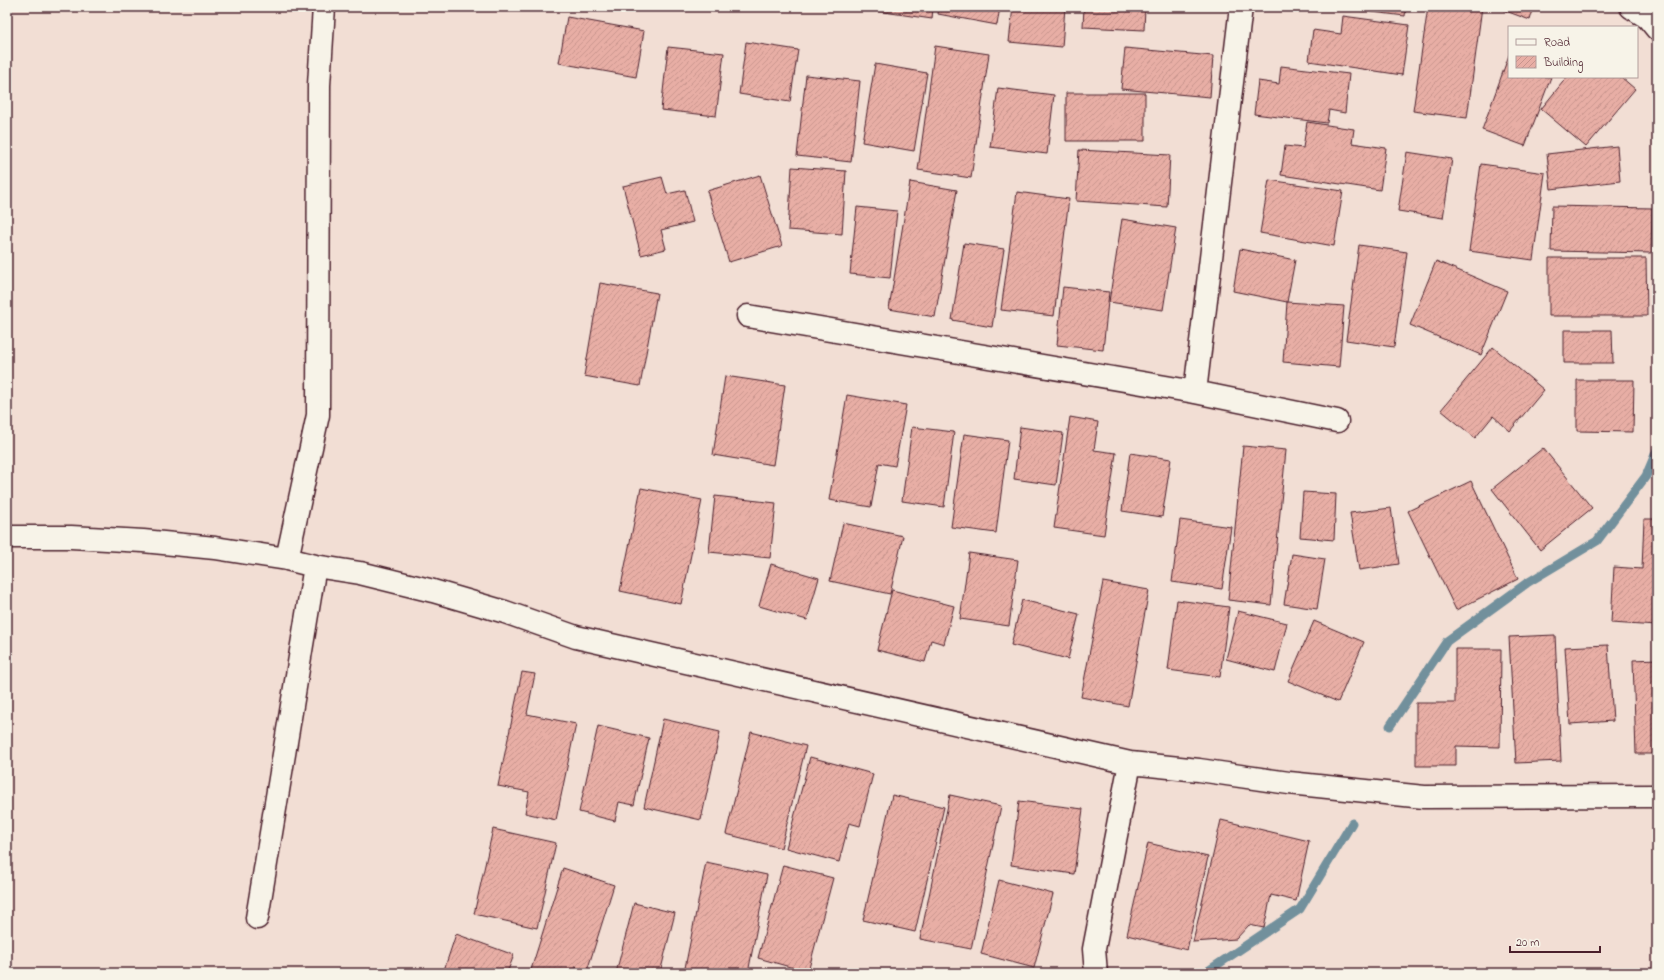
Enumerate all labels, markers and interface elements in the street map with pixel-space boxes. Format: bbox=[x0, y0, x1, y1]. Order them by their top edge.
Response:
legend bbox=[1508, 26, 1638, 78]
text: Road bbox=[1544, 34, 1570, 52]
text: Building bbox=[1543, 54, 1583, 73]
scale bar bbox=[1510, 928, 1600, 954]
text: 20 m bbox=[1516, 934, 1539, 952]

